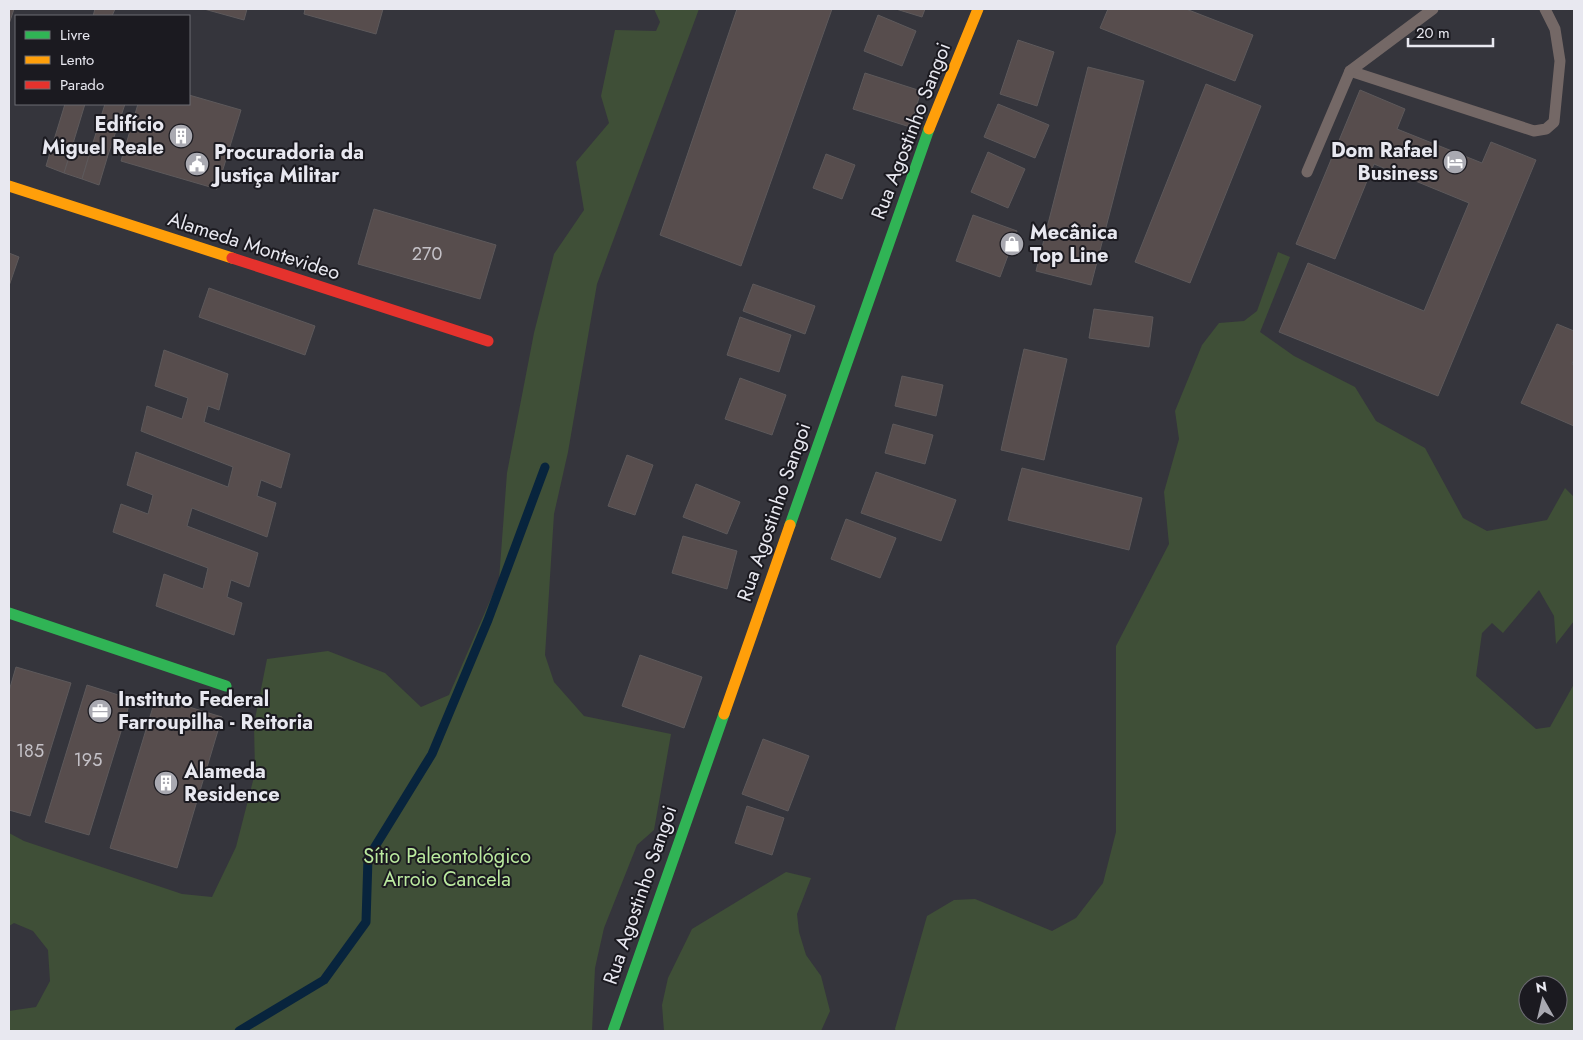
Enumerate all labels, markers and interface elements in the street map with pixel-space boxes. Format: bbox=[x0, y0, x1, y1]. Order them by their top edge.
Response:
legend bbox=[15, 15, 190, 105]
scale bar bbox=[1408, 15, 1493, 47]
text: 20 m bbox=[1416, 22, 1450, 44]
text: Livre bbox=[60, 24, 90, 46]
street label: Rua Agostinho Sangoi bbox=[864, 38, 958, 224]
text: Lento bbox=[60, 49, 94, 71]
text: Parado bbox=[60, 74, 104, 96]
place label: Edifício Miguel Reale bbox=[42, 110, 164, 162]
building icon: Edifício Miguel Reale bbox=[168, 123, 194, 149]
place label: Dom Rafael Business bbox=[1331, 136, 1438, 188]
place label: Procuradoria da Justiça Militar bbox=[210, 138, 364, 190]
hotel icon: Dom Rafael Business bbox=[1442, 149, 1468, 175]
public building icon: Procuradoria da Justiça Militar bbox=[184, 151, 210, 177]
street label: Alameda Montevideo bbox=[164, 204, 344, 288]
place label: Mecânica Top Line bbox=[1030, 218, 1118, 270]
shop icon: Mecânica Top Line bbox=[999, 231, 1025, 257]
house number: 270 bbox=[412, 241, 442, 267]
street label: Rua Agostinho Sangoi bbox=[730, 419, 818, 605]
place label: Instituto Federal Farroupilha - Reitoria bbox=[118, 685, 313, 737]
office icon: Instituto Federal Farroupilha - Reitoria bbox=[87, 698, 113, 724]
house number: 185 bbox=[16, 738, 44, 764]
house number: 195 bbox=[74, 747, 102, 773]
place label: Alameda Residence bbox=[183, 757, 280, 809]
building icon: Alameda Residence bbox=[153, 770, 179, 796]
street label: Rua Agostinho Sangoi bbox=[596, 802, 684, 988]
park label: Sítio Paleontológico Arroio Cancela bbox=[363, 842, 531, 894]
north arrow bbox=[1518, 975, 1568, 1025]
text: N bbox=[1534, 976, 1548, 998]

